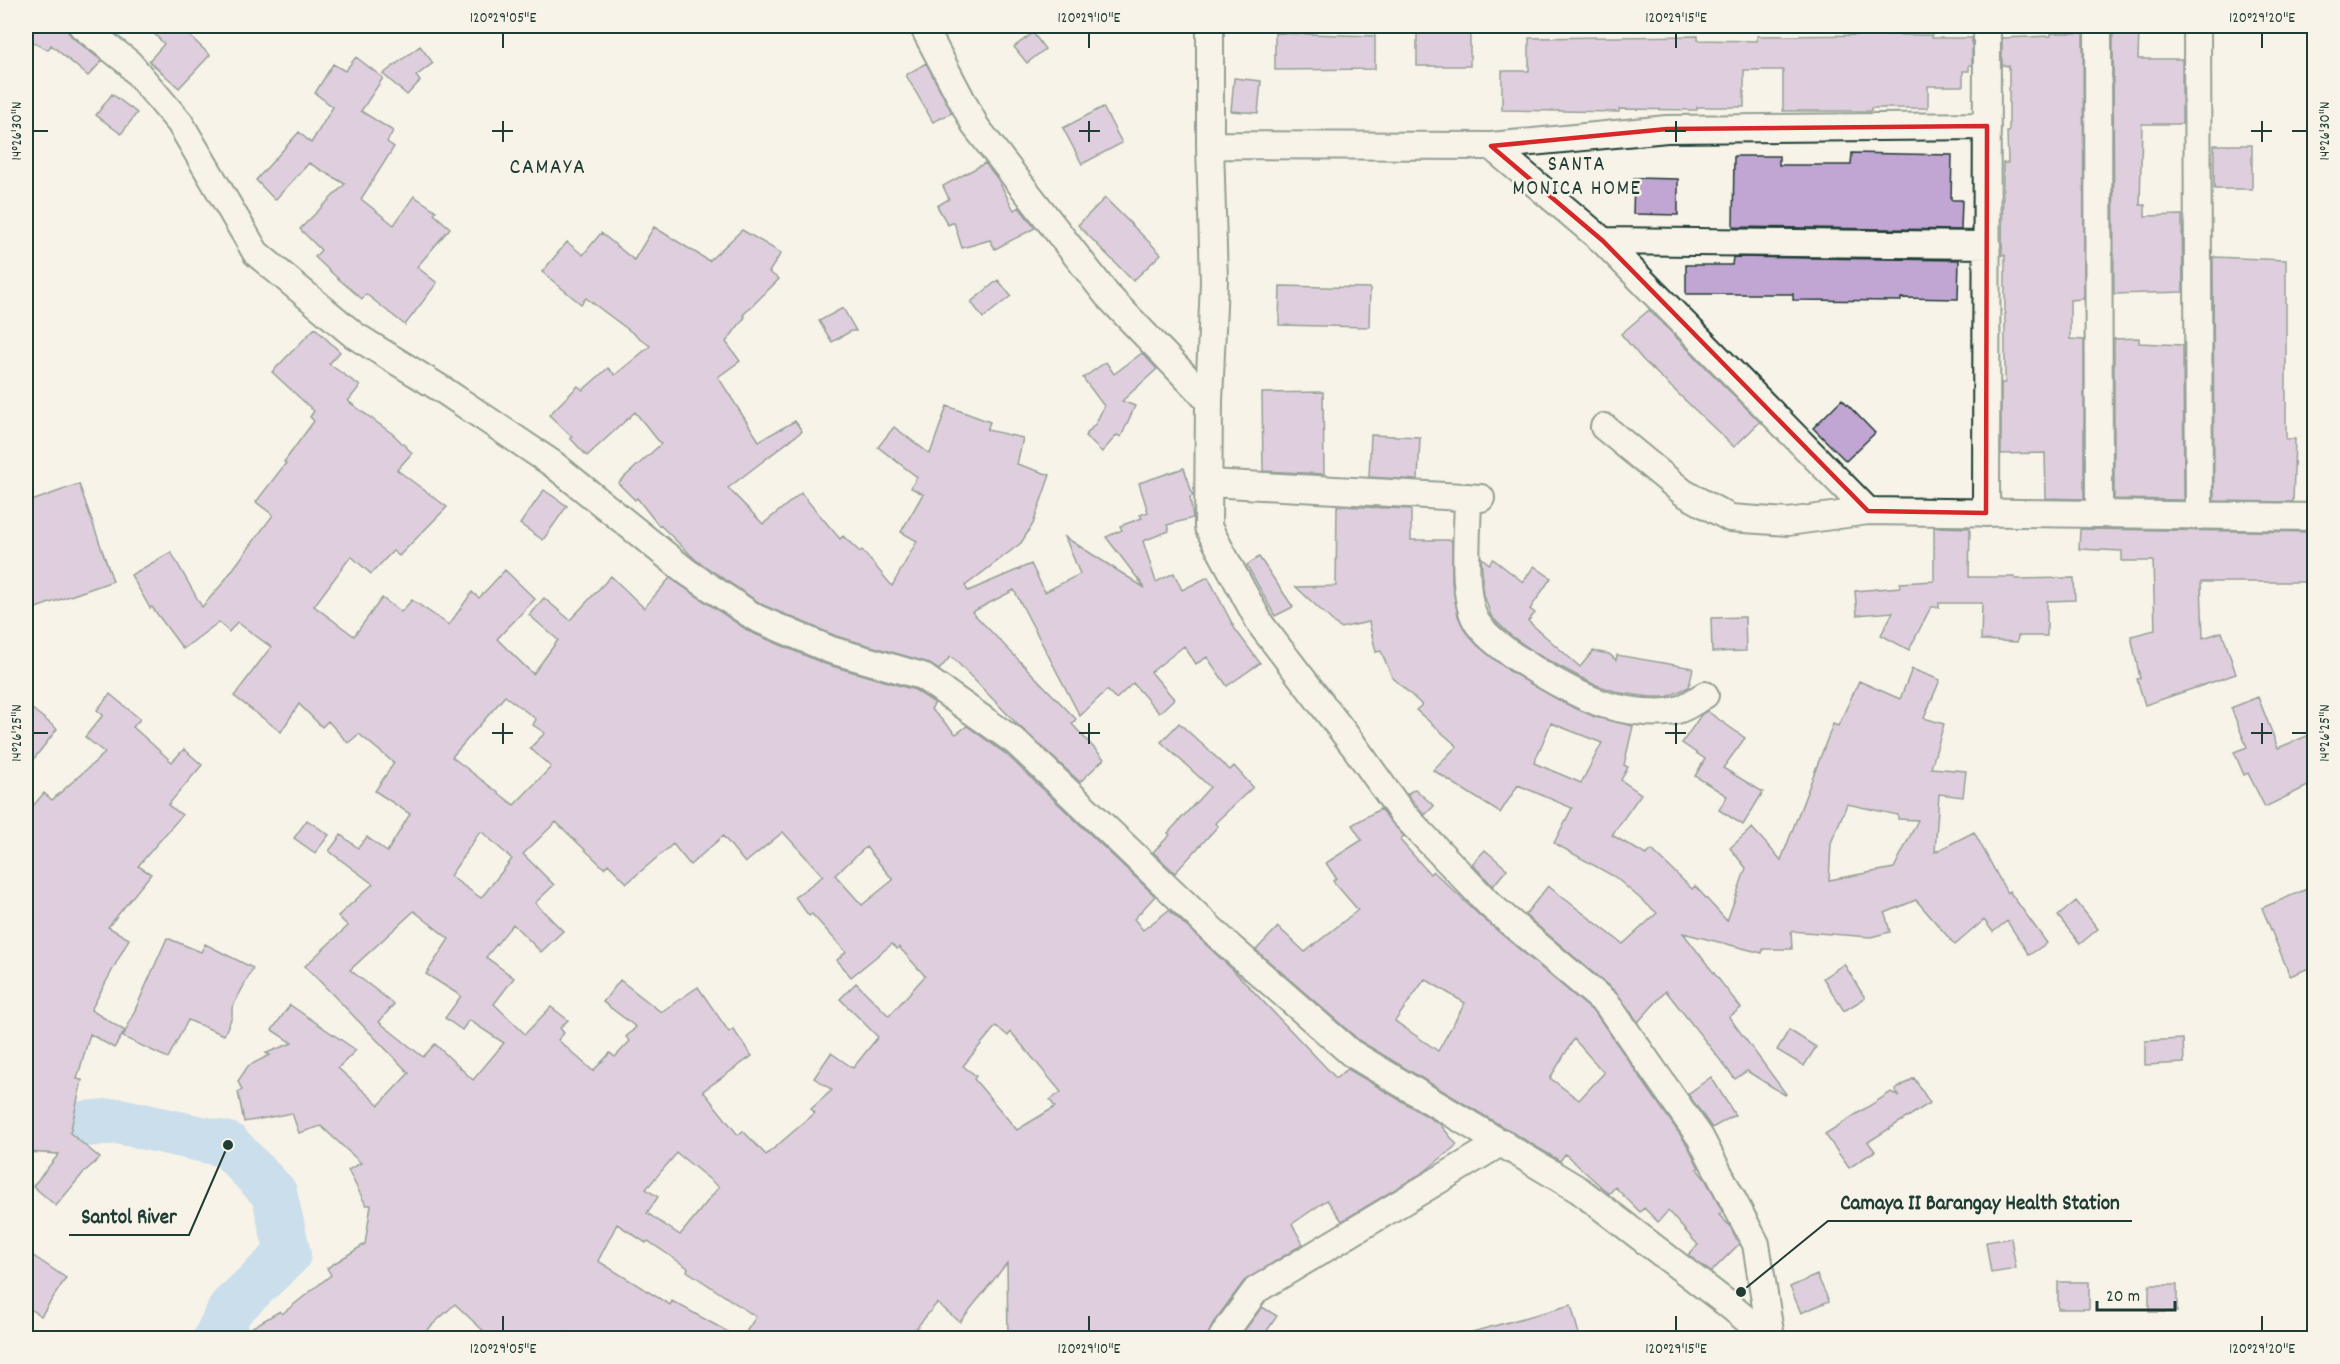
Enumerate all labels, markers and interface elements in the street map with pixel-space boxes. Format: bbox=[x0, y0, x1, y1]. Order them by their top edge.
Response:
text: 120°29'05"E bbox=[470, 8, 536, 30]
text: 120°29'10"E bbox=[1058, 8, 1121, 30]
text: 120°29'15"E bbox=[1645, 8, 1707, 30]
text: 120°29'20"E bbox=[2229, 8, 2295, 30]
text: 14°26'30"N bbox=[7, 102, 29, 160]
text: 14°26'30"N bbox=[2315, 102, 2337, 160]
district label: SANTA MONICA HOME bbox=[1512, 151, 1642, 205]
district label: CAMAYA bbox=[510, 153, 586, 184]
text: 14°26'25"N bbox=[7, 704, 29, 762]
text: 14°26'25"N bbox=[2315, 704, 2337, 762]
callout: Camaya II Barangay Health Station bbox=[1828, 1182, 2132, 1221]
text: Camaya II Barangay Health Station bbox=[1840, 1190, 2120, 1220]
callout: Santol River bbox=[69, 1196, 189, 1235]
text: Santol River bbox=[81, 1204, 178, 1234]
scale bar bbox=[2097, 1274, 2175, 1312]
text: 20 m bbox=[2106, 1285, 2140, 1310]
text: 120°29'05"E bbox=[470, 1339, 536, 1361]
text: 120°29'10"E bbox=[1058, 1339, 1121, 1361]
text: 120°29'15"E bbox=[1645, 1339, 1707, 1361]
text: 120°29'20"E bbox=[2229, 1339, 2295, 1361]

